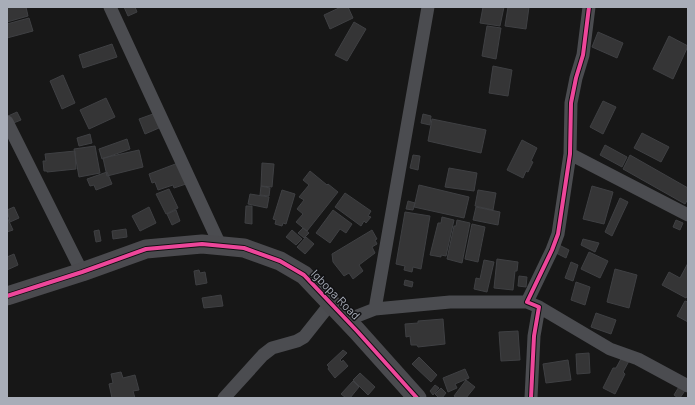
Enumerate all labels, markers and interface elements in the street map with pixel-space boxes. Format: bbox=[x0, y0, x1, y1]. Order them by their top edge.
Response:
street label: Igbopa Road bbox=[309, 266, 363, 322]

